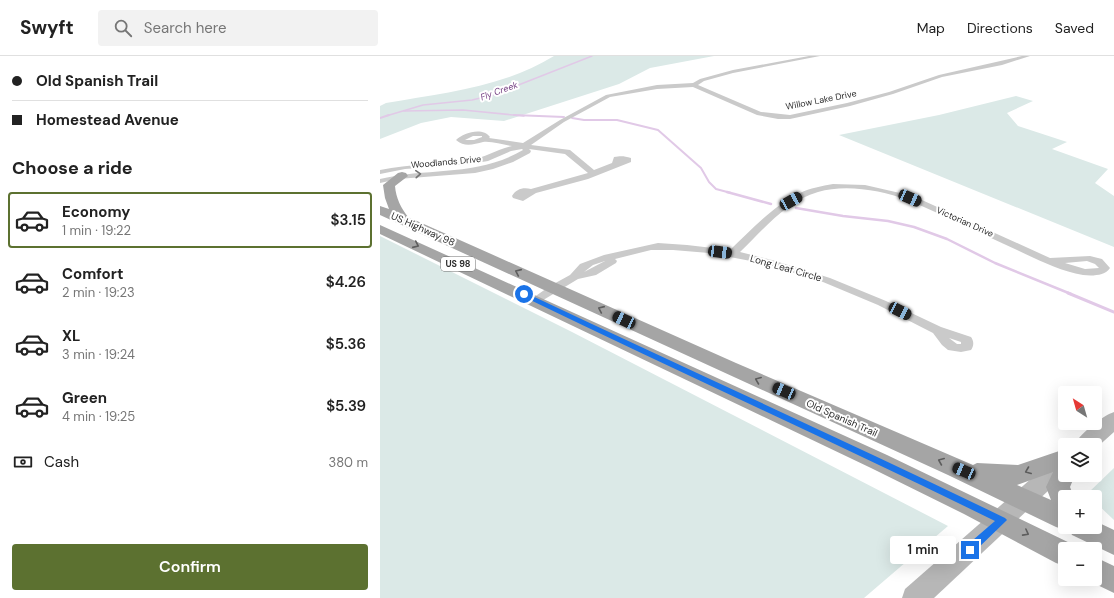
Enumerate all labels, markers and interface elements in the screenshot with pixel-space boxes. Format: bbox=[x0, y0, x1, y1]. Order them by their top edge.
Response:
search box bbox=[98, 10, 378, 46]
text: Swyft bbox=[20, 15, 74, 40]
icon: search bbox=[112, 17, 134, 39]
text: Search here bbox=[144, 18, 227, 38]
text: Map bbox=[917, 19, 945, 37]
text: Directions bbox=[967, 19, 1033, 37]
text: Saved bbox=[1055, 19, 1094, 37]
text: Old Spanish Trail bbox=[36, 71, 158, 91]
water label: Fly Creek bbox=[479, 79, 520, 103]
street label: Willow Lake Drive bbox=[785, 87, 857, 113]
text: Homestead Avenue bbox=[36, 110, 179, 130]
street label: Woodlands Drive bbox=[410, 153, 482, 171]
text: Choose a ride bbox=[12, 156, 133, 180]
one-way arrow bbox=[415, 169, 421, 178]
car bbox=[897, 188, 923, 208]
car bbox=[778, 190, 804, 212]
icon: car bbox=[14, 202, 50, 238]
text: Economy bbox=[62, 202, 130, 222]
street label: Victorian Drive bbox=[935, 204, 995, 240]
street label: US Highway 98 bbox=[389, 209, 457, 249]
text: $3.15 bbox=[330, 210, 366, 230]
text: 1 min · 19:22 bbox=[62, 222, 131, 239]
one-way arrow bbox=[411, 240, 419, 248]
car bbox=[707, 245, 733, 259]
street label: Long Leaf Circle bbox=[749, 252, 824, 285]
road number: US 98 bbox=[441, 257, 475, 271]
icon: car bbox=[14, 264, 50, 300]
text: Comfort bbox=[62, 264, 123, 284]
one-way arrow bbox=[515, 269, 522, 277]
text: $4.26 bbox=[326, 272, 366, 292]
text: 2 min · 19:23 bbox=[62, 284, 135, 301]
route start bbox=[515, 285, 533, 303]
car bbox=[887, 300, 913, 322]
one-way arrow bbox=[598, 306, 606, 314]
car bbox=[611, 309, 637, 331]
icon: car bbox=[14, 326, 50, 362]
text: XL bbox=[62, 326, 80, 346]
text: $5.36 bbox=[326, 334, 366, 354]
text: 3 min · 19:24 bbox=[62, 346, 135, 363]
one-way arrow bbox=[755, 377, 762, 385]
car bbox=[771, 381, 797, 401]
north arrow bbox=[1058, 386, 1102, 430]
map controls bbox=[1058, 386, 1102, 586]
icon: car bbox=[14, 388, 50, 424]
text: Green bbox=[62, 388, 107, 408]
text: $5.39 bbox=[326, 396, 366, 416]
street label: Old Spanish Trail bbox=[804, 396, 880, 440]
text: 4 min · 19:25 bbox=[62, 408, 135, 425]
button: layers bbox=[1058, 438, 1102, 482]
icon: cash bbox=[12, 451, 34, 473]
text: Cash bbox=[44, 452, 79, 472]
text: 380 m bbox=[328, 454, 368, 471]
one-way arrow bbox=[938, 458, 945, 466]
car bbox=[951, 461, 977, 481]
one-way arrow bbox=[1025, 466, 1032, 474]
button: + bbox=[1058, 490, 1102, 534]
one-way arrow bbox=[1022, 528, 1029, 536]
callout: 1 min bbox=[890, 536, 956, 564]
text: 1 min bbox=[907, 541, 939, 558]
route end bbox=[961, 541, 979, 559]
button: − bbox=[1058, 542, 1102, 586]
button: Confirm bbox=[12, 544, 368, 590]

